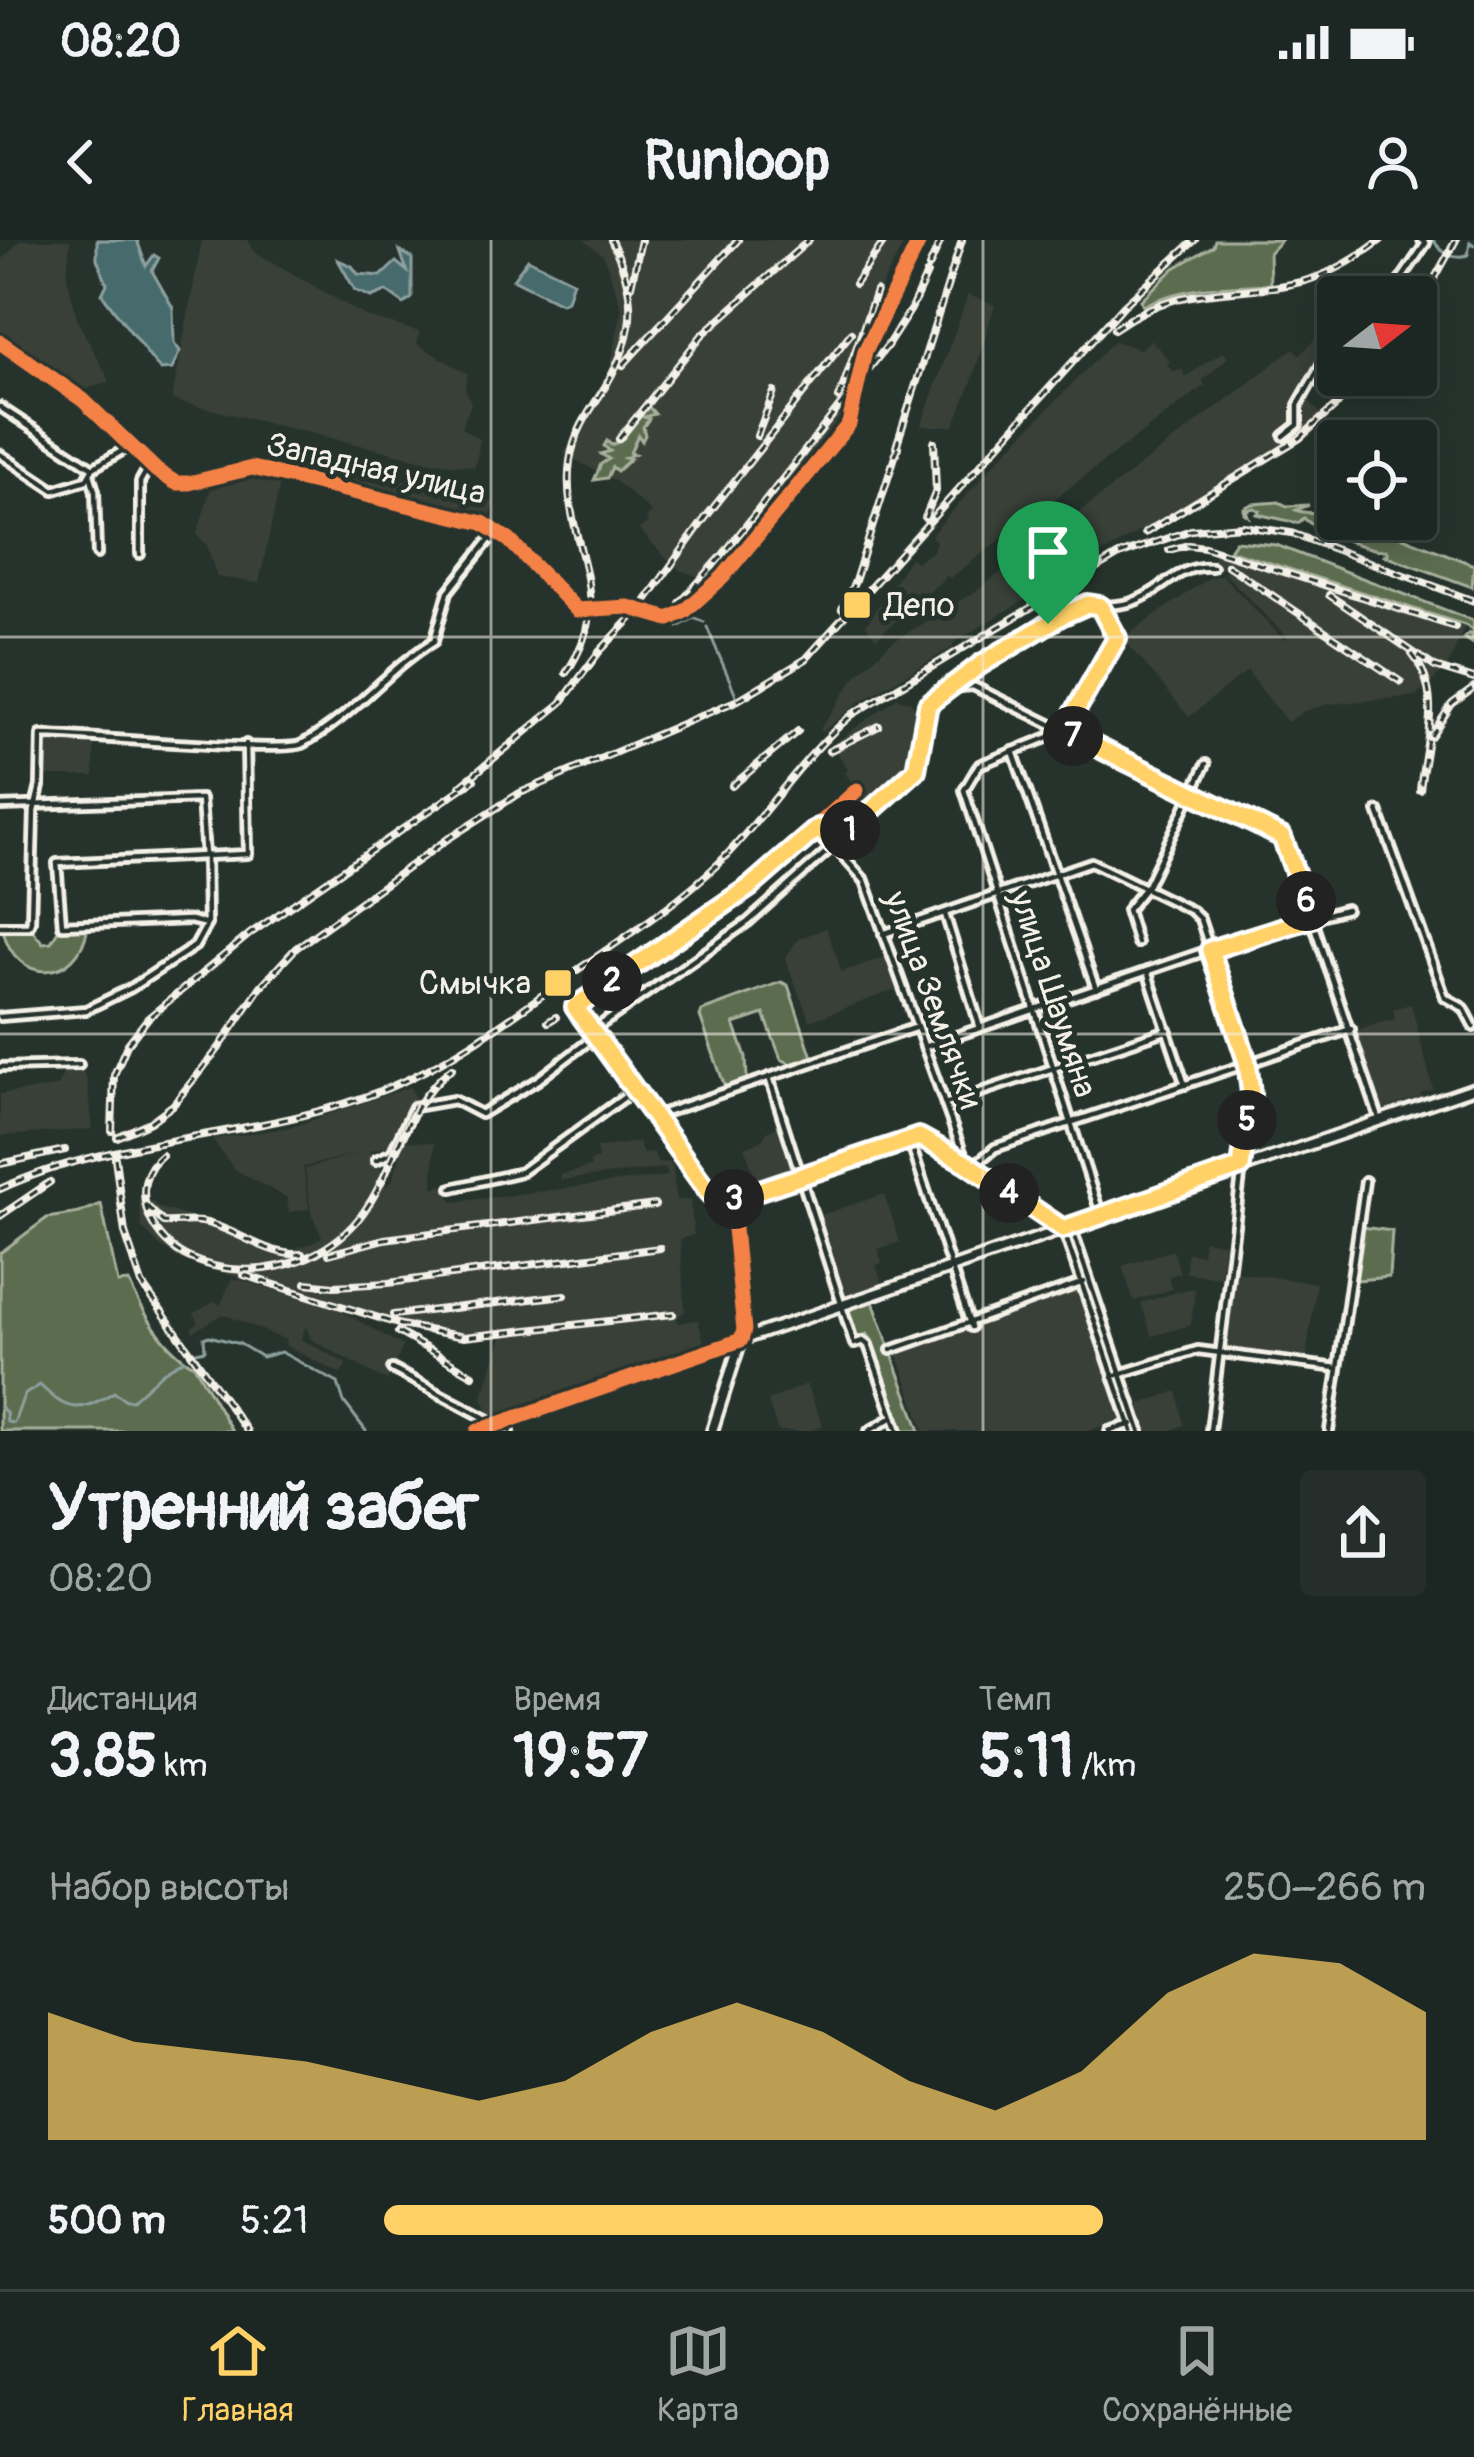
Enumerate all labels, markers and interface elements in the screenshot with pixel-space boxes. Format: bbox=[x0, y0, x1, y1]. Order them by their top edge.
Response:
text: 08:20 bbox=[60, 14, 181, 70]
text: Runloop bbox=[644, 128, 830, 196]
icon: back bbox=[48, 129, 114, 195]
icon: person bbox=[1360, 129, 1426, 195]
north arrow bbox=[1317, 276, 1437, 396]
map controls bbox=[1317, 276, 1437, 540]
button: locate bbox=[1317, 420, 1437, 540]
street label: Западная улица bbox=[262, 424, 490, 514]
pin bbox=[997, 501, 1099, 624]
icon: arrive bbox=[1015, 519, 1081, 585]
place label: Депо bbox=[883, 585, 955, 626]
marker: Депо bbox=[841, 589, 873, 621]
pin: 7 bbox=[1043, 706, 1103, 766]
text: 7 bbox=[1064, 715, 1082, 756]
pin: 1 bbox=[820, 800, 880, 860]
text: 1 bbox=[844, 809, 856, 850]
pin: 6 bbox=[1276, 871, 1336, 931]
text: 6 bbox=[1296, 880, 1316, 921]
street label: улица Землячки bbox=[874, 885, 991, 1115]
street label: улица Шаумяна bbox=[1000, 885, 1106, 1102]
pin: 2 bbox=[582, 951, 642, 1011]
text: 2 bbox=[603, 960, 621, 1001]
place label: Смычка bbox=[419, 963, 531, 1004]
marker: Смычка bbox=[542, 967, 574, 999]
pin: 5 bbox=[1217, 1090, 1277, 1150]
text: 5 bbox=[1238, 1099, 1256, 1140]
pin: 4 bbox=[979, 1163, 1039, 1223]
pin: 3 bbox=[704, 1169, 764, 1229]
text: 4 bbox=[999, 1172, 1019, 1213]
text: 3 bbox=[725, 1178, 743, 1219]
text: Утренний забег bbox=[48, 1467, 479, 1550]
button: share bbox=[1300, 1470, 1426, 1596]
text: 08:20 bbox=[48, 1554, 153, 1603]
text: Дистанция bbox=[48, 1679, 198, 1720]
text: Время bbox=[513, 1679, 601, 1720]
text: Темп bbox=[979, 1679, 1052, 1720]
text: 3.85 bbox=[48, 1720, 157, 1795]
text: 19:57 bbox=[513, 1720, 648, 1795]
text: 5:11 bbox=[979, 1720, 1074, 1795]
text: km bbox=[157, 1745, 208, 1786]
text: /km bbox=[1074, 1745, 1136, 1786]
text: Набор высоты bbox=[48, 1863, 290, 1912]
text: 250–266 m bbox=[1223, 1863, 1426, 1912]
text: 500 m bbox=[48, 2196, 166, 2245]
text: 5:21 bbox=[240, 2196, 309, 2245]
tab: Главная bbox=[182, 2318, 294, 2431]
tab: Карта bbox=[657, 2318, 739, 2431]
tab: Сохранённые bbox=[1102, 2318, 1292, 2431]

